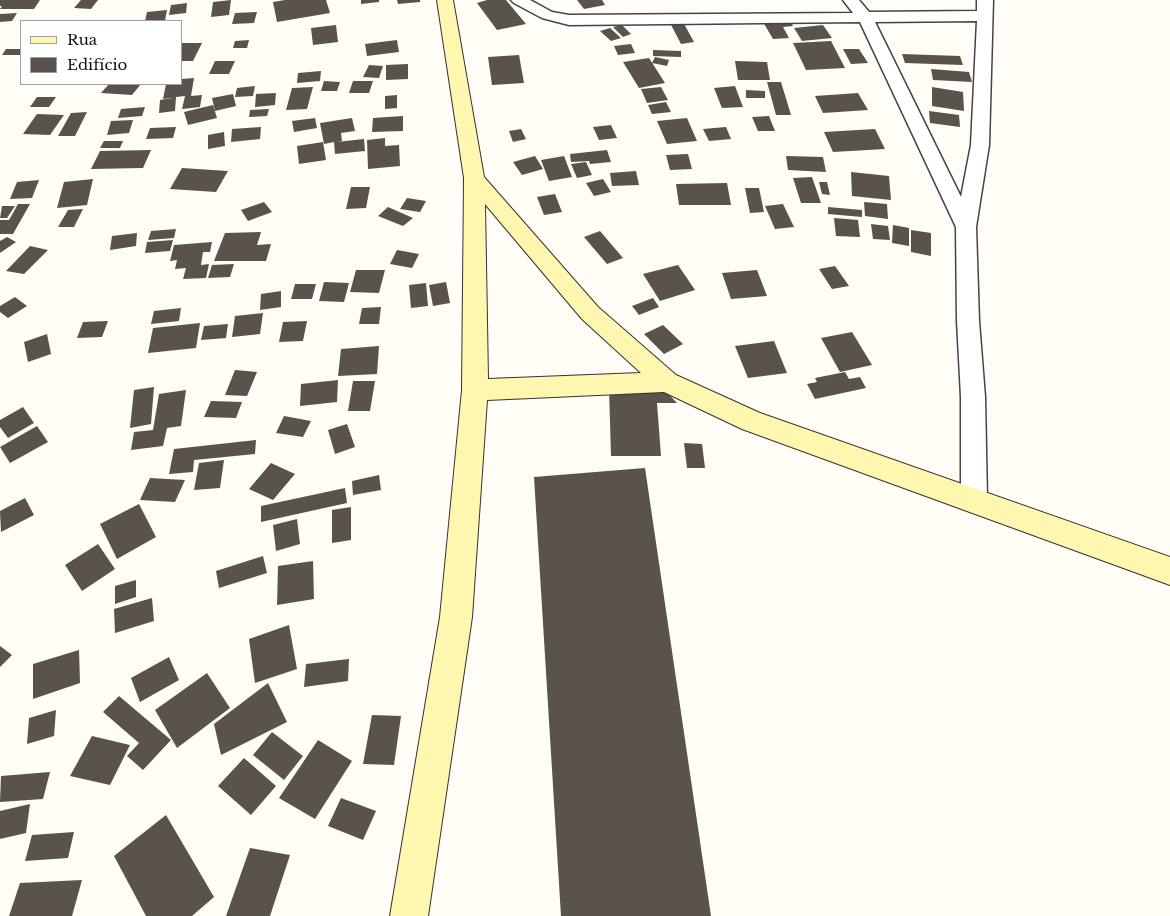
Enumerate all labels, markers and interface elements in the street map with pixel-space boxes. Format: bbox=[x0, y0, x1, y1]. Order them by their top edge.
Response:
legend bbox=[20, 20, 182, 85]
text: Rua bbox=[67, 30, 97, 49]
text: Edifício bbox=[67, 55, 127, 74]

